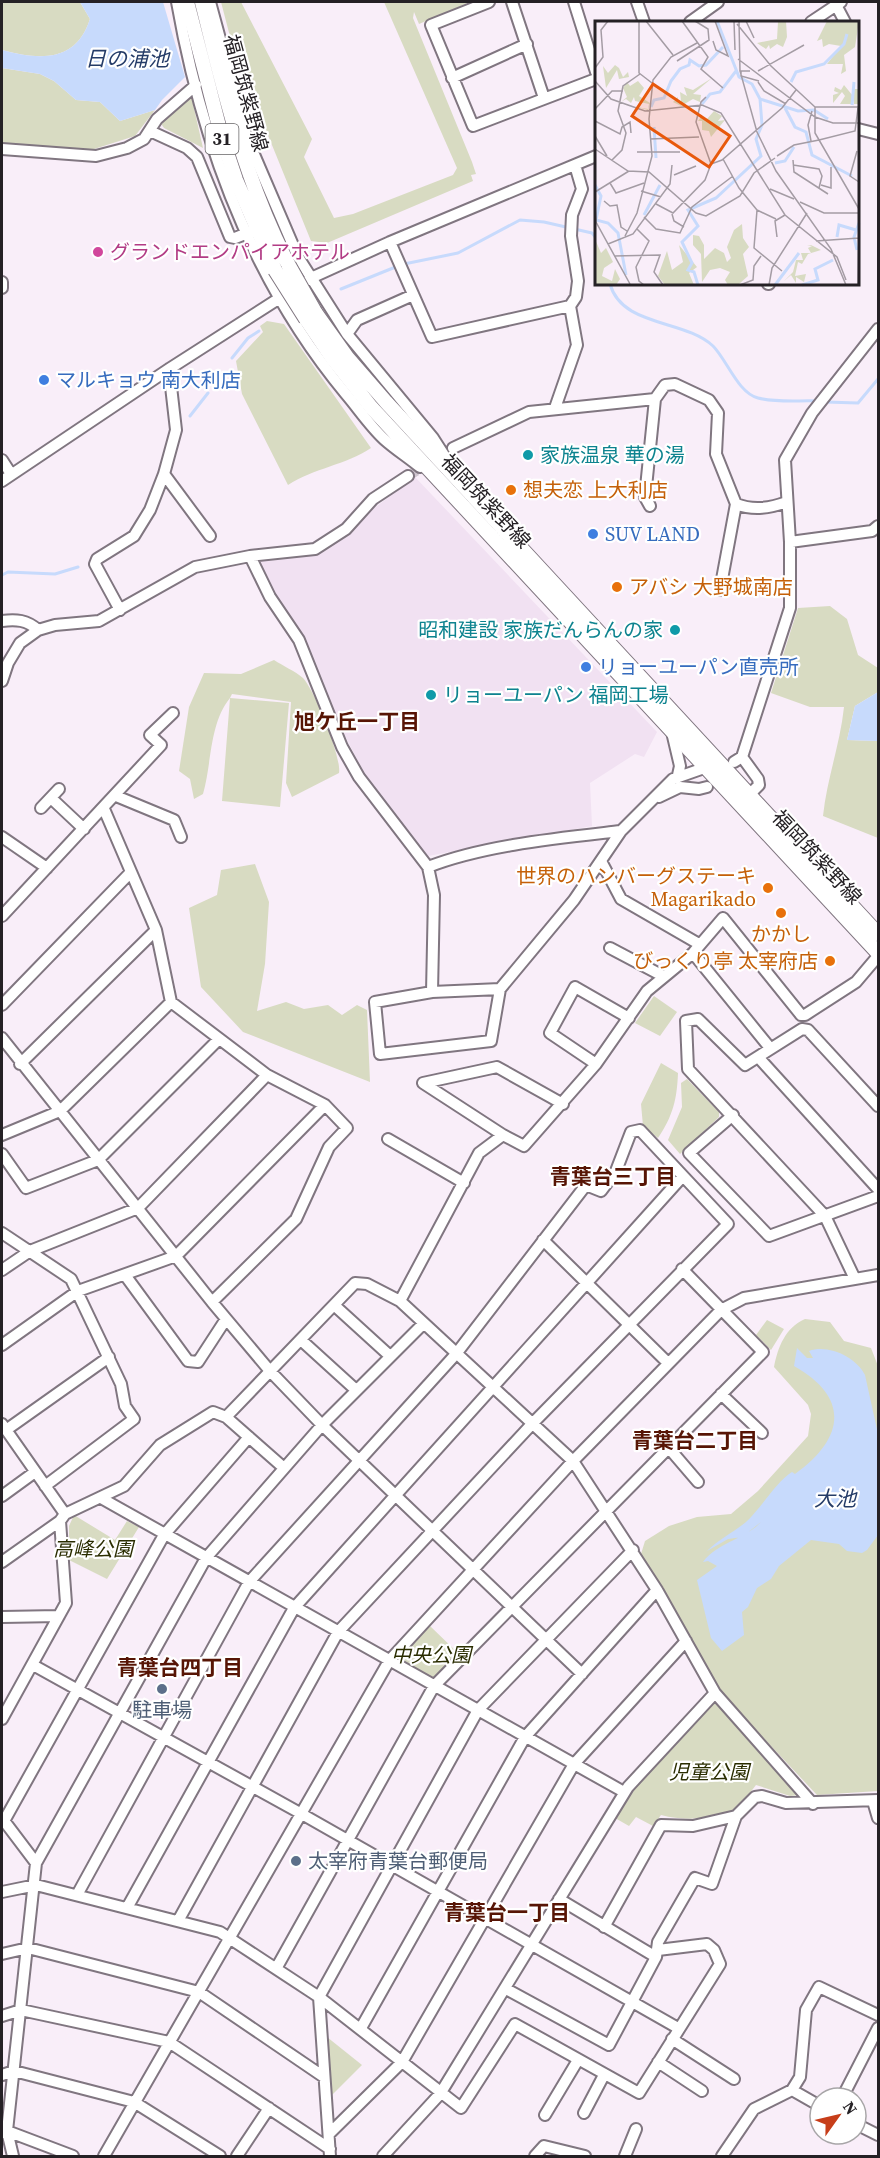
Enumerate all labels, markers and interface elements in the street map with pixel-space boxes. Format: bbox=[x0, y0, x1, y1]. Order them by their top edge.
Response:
inset map bbox=[595, 21, 859, 285]
street label: 福岡筑紫野線 bbox=[217, 31, 275, 155]
water label: 日の浦池 bbox=[85, 44, 171, 73]
road number: 31 bbox=[206, 124, 238, 154]
place label: グランドエンパイアホテル bbox=[110, 238, 350, 266]
marker: グランドエンパイアホテル bbox=[91, 245, 105, 259]
place label: マルキョウ 南大利店 bbox=[56, 366, 241, 394]
marker: マルキョウ 南大利店 bbox=[37, 373, 51, 387]
place label: 家族温泉 華の湯 bbox=[540, 441, 685, 469]
street label: 福岡筑紫野線 bbox=[435, 448, 537, 554]
marker: 家族温泉 華の湯 bbox=[521, 448, 535, 462]
place label: 想夫恋 上大利店 bbox=[523, 476, 668, 504]
marker: 想夫恋 上大利店 bbox=[504, 483, 518, 497]
place label: SUV LAND bbox=[605, 520, 700, 548]
marker: SUV LAND bbox=[586, 527, 600, 541]
place label: アバシ 大野城南店 bbox=[629, 573, 793, 601]
marker: アバシ 大野城南店 bbox=[610, 580, 624, 594]
place label: 昭和建設 家族だんらんの家 bbox=[418, 616, 663, 644]
marker: 昭和建設 家族だんらんの家 bbox=[668, 623, 682, 637]
place label: リョーユーパン直売所 bbox=[598, 653, 799, 681]
marker: リョーユーパン直売所 bbox=[579, 660, 593, 674]
place label: リョーユーパン 福岡工場 bbox=[443, 681, 668, 709]
marker: リョーユーパン 福岡工場 bbox=[424, 688, 438, 702]
district label: 旭ケ丘一丁目 bbox=[294, 707, 420, 736]
street label: 福岡筑紫野線 bbox=[766, 804, 868, 910]
place label: 世界のハンバーグステーキ Magarikado bbox=[516, 862, 756, 913]
marker: 世界のハンバーグステーキ Magarikado bbox=[761, 881, 775, 895]
marker: かかし bbox=[774, 906, 788, 920]
place label: かかし bbox=[751, 920, 811, 948]
place label: びっくり亭 太宰府店 bbox=[633, 947, 818, 975]
marker: びっくり亭 太宰府店 bbox=[823, 954, 837, 968]
district label: 青葉台三丁目 bbox=[550, 1162, 676, 1191]
district label: 青葉台二丁目 bbox=[632, 1426, 758, 1455]
water label: 大池 bbox=[814, 1484, 858, 1513]
park label: 高峰公園 bbox=[53, 1535, 136, 1563]
park label: 中央公園 bbox=[391, 1641, 474, 1669]
district label: 青葉台四丁目 bbox=[117, 1653, 243, 1682]
marker: 駐車場 bbox=[155, 1682, 169, 1696]
place label: 駐車場 bbox=[132, 1696, 192, 1724]
park label: 児童公園 bbox=[669, 1758, 752, 1786]
place label: 太宰府青葉台郵便局 bbox=[308, 1847, 488, 1875]
marker: 太宰府青葉台郵便局 bbox=[289, 1854, 303, 1868]
district label: 青葉台一丁目 bbox=[444, 1898, 570, 1927]
north arrow bbox=[808, 2086, 868, 2146]
text: N bbox=[838, 2097, 863, 2119]

